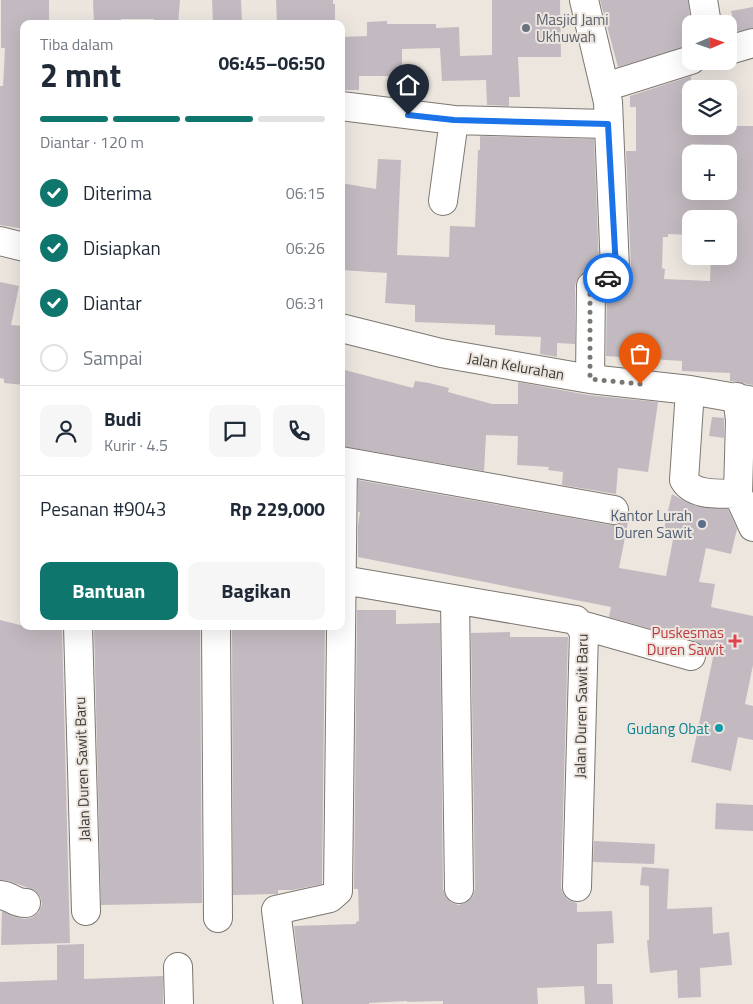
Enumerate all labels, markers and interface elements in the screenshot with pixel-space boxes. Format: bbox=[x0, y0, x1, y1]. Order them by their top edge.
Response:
place label: Masjid Jami Ukhuwah bbox=[536, 8, 609, 48]
north arrow bbox=[682, 15, 738, 70]
map controls bbox=[682, 15, 737, 265]
marker: Masjid Jami Ukhuwah bbox=[520, 22, 532, 34]
text: Tiba dalam bbox=[40, 32, 113, 56]
text: 06:45–06:50 bbox=[218, 48, 325, 77]
text: 2 mnt bbox=[40, 51, 121, 99]
pin bbox=[387, 64, 429, 115]
icon: home bbox=[394, 71, 422, 99]
button: layers bbox=[682, 80, 737, 135]
text: Diantar · 120 m bbox=[40, 130, 144, 154]
button: + bbox=[682, 145, 737, 200]
text: Diterima bbox=[83, 178, 152, 207]
icon: check bbox=[40, 179, 68, 207]
text: 06:15 bbox=[286, 181, 325, 205]
button: − bbox=[682, 210, 737, 265]
text: Disiapkan bbox=[83, 233, 161, 262]
icon: check bbox=[40, 234, 68, 262]
text: 06:26 bbox=[286, 236, 325, 260]
courier bbox=[583, 253, 633, 303]
icon: car bbox=[594, 264, 622, 292]
text: Diantar bbox=[83, 288, 142, 317]
icon: check bbox=[40, 289, 68, 317]
text: 06:31 bbox=[286, 291, 325, 315]
pin bbox=[619, 333, 661, 384]
icon: bag bbox=[626, 340, 654, 368]
text: Sampai bbox=[83, 343, 142, 372]
street label: Jalan Kelurahan bbox=[466, 346, 566, 386]
text: Budi bbox=[104, 404, 141, 433]
button: person bbox=[40, 405, 92, 457]
button: chat bbox=[209, 405, 261, 457]
button: phone bbox=[273, 405, 325, 457]
text: Kurir · 4.5 bbox=[104, 433, 168, 457]
text: Pesanan #9043 bbox=[40, 494, 166, 523]
text: Rp 229,000 bbox=[230, 494, 325, 523]
place label: Kantor Lurah Duren Sawit bbox=[610, 504, 693, 544]
marker: Kantor Lurah Duren Sawit bbox=[696, 518, 708, 530]
button: Bantuan bbox=[40, 562, 178, 620]
button: Bagikan bbox=[188, 562, 325, 620]
place label: Puskesmas Duren Sawit bbox=[647, 621, 725, 661]
street label: Jalan Duren Sawit Baru bbox=[568, 633, 594, 779]
marker: Puskesmas Duren Sawit bbox=[728, 634, 742, 648]
street label: Jalan Duren Sawit Baru bbox=[68, 696, 96, 842]
place label: Gudang Obat bbox=[627, 717, 710, 740]
marker: Gudang Obat bbox=[713, 722, 725, 734]

